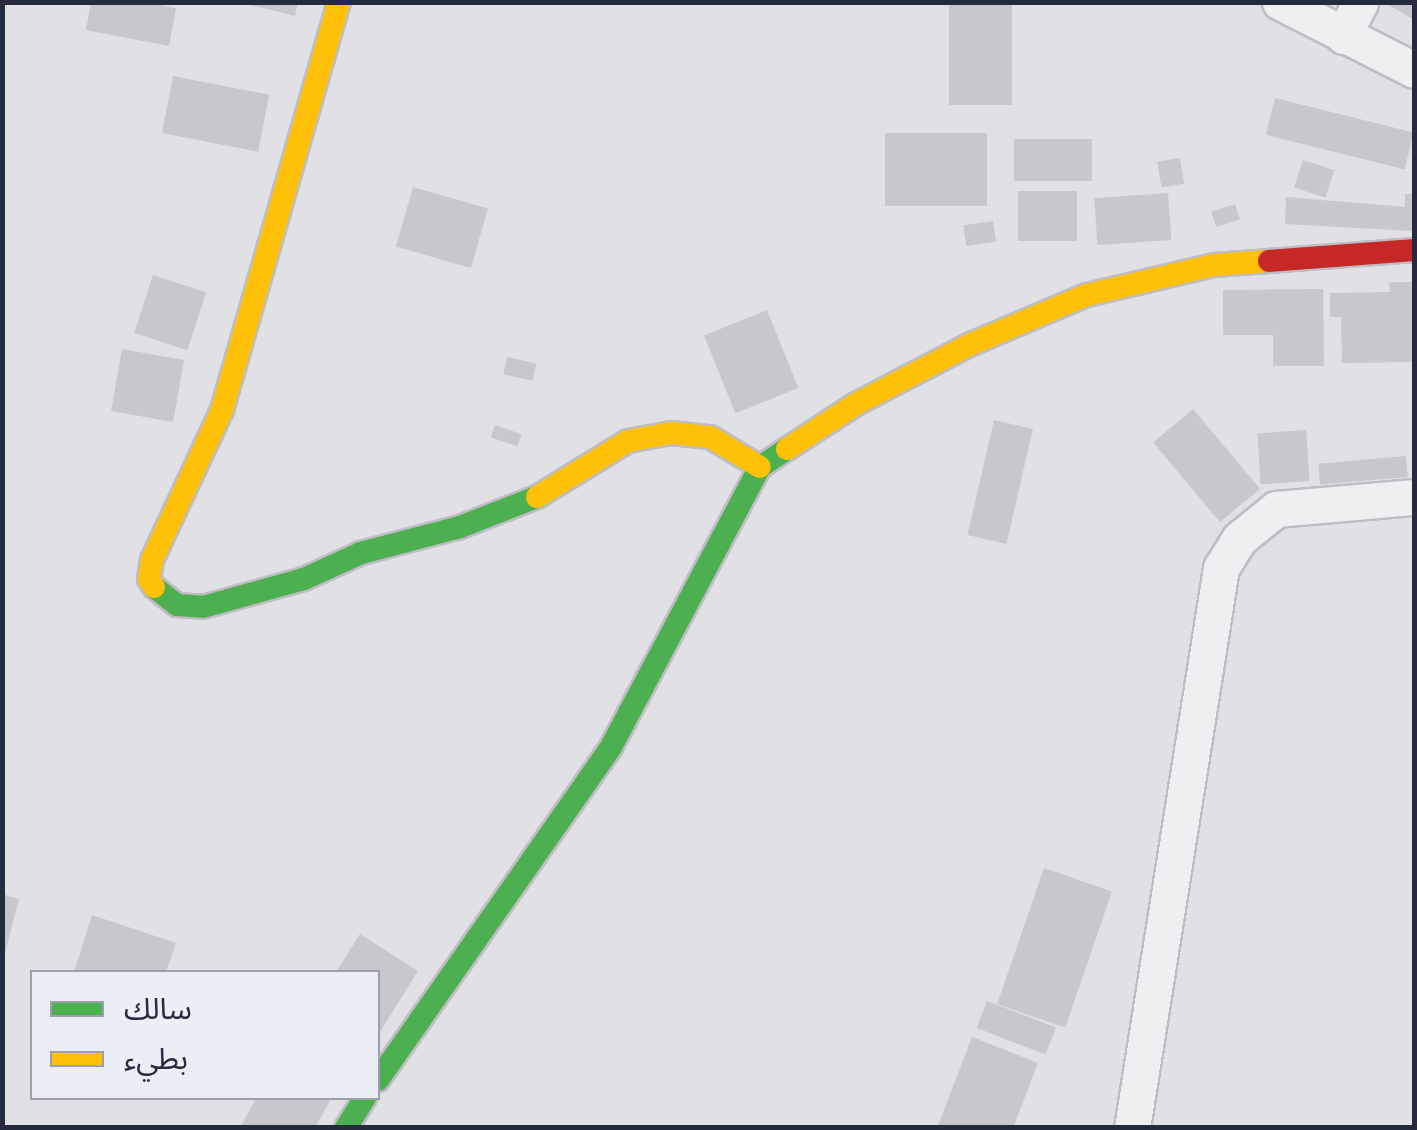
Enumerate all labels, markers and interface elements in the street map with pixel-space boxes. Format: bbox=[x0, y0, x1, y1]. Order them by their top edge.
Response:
legend bbox=[30, 970, 380, 1100]
text: سالك bbox=[124, 989, 192, 1027]
text: بطيء bbox=[124, 1039, 188, 1077]

